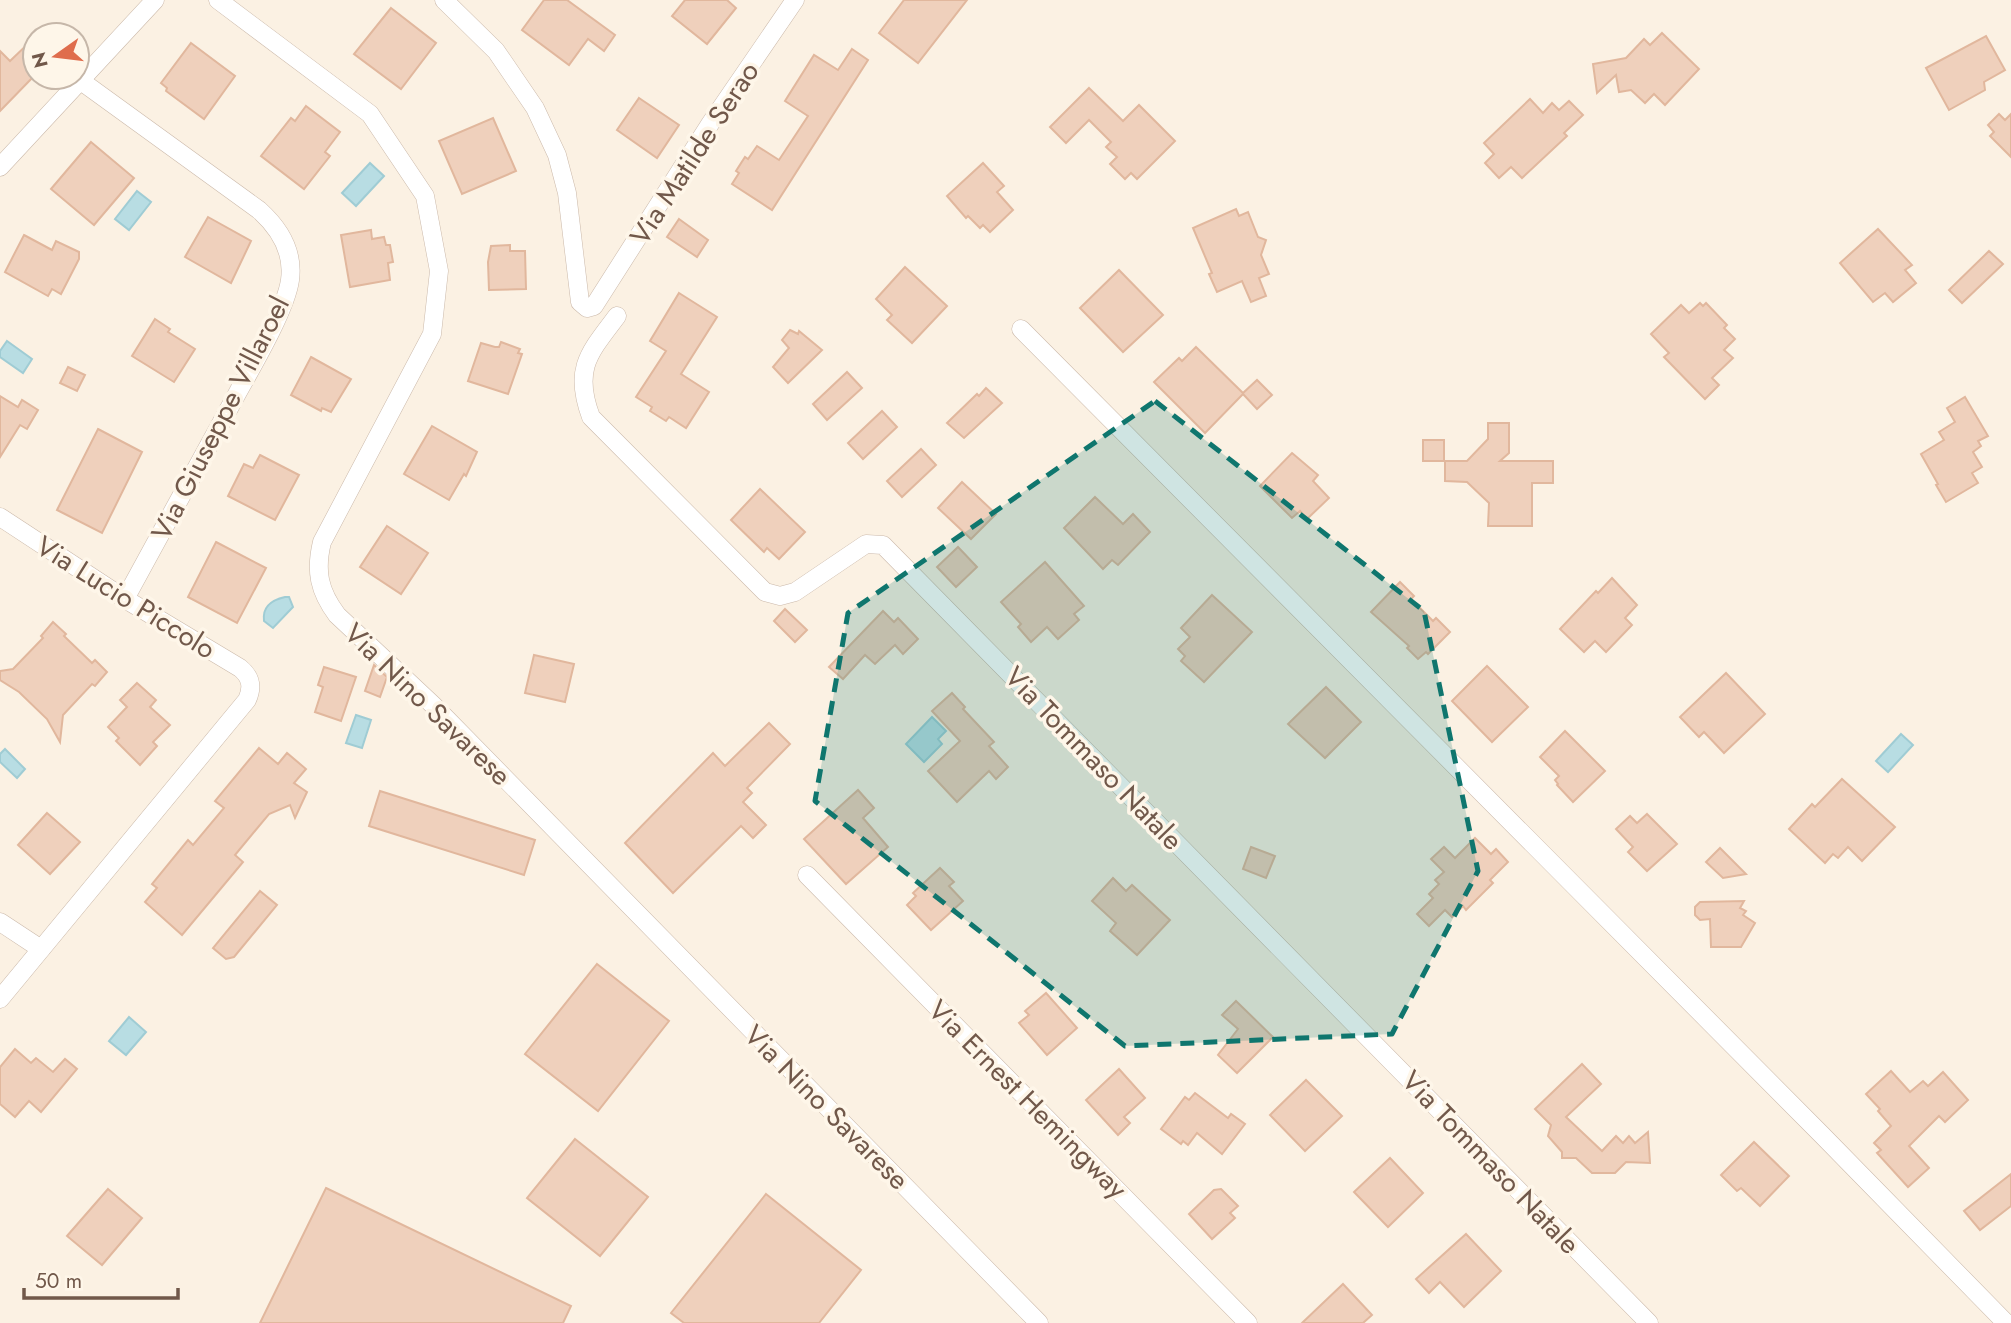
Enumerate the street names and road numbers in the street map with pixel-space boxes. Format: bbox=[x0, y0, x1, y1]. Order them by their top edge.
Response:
street label: Via Matilde Serao bbox=[620, 54, 769, 253]
street label: Via Giuseppe Villaroel bbox=[141, 289, 300, 547]
street label: Via Lucio Piccolo bbox=[28, 526, 224, 669]
street label: Via Nino Savarese bbox=[335, 614, 521, 795]
street label: Via Tommaso Natale bbox=[995, 657, 1192, 859]
street label: Via Ernest Hemingway bbox=[919, 990, 1137, 1209]
street label: Via Nino Savarese bbox=[735, 1016, 918, 1199]
street label: Via Tommaso Natale bbox=[1392, 1061, 1589, 1263]

